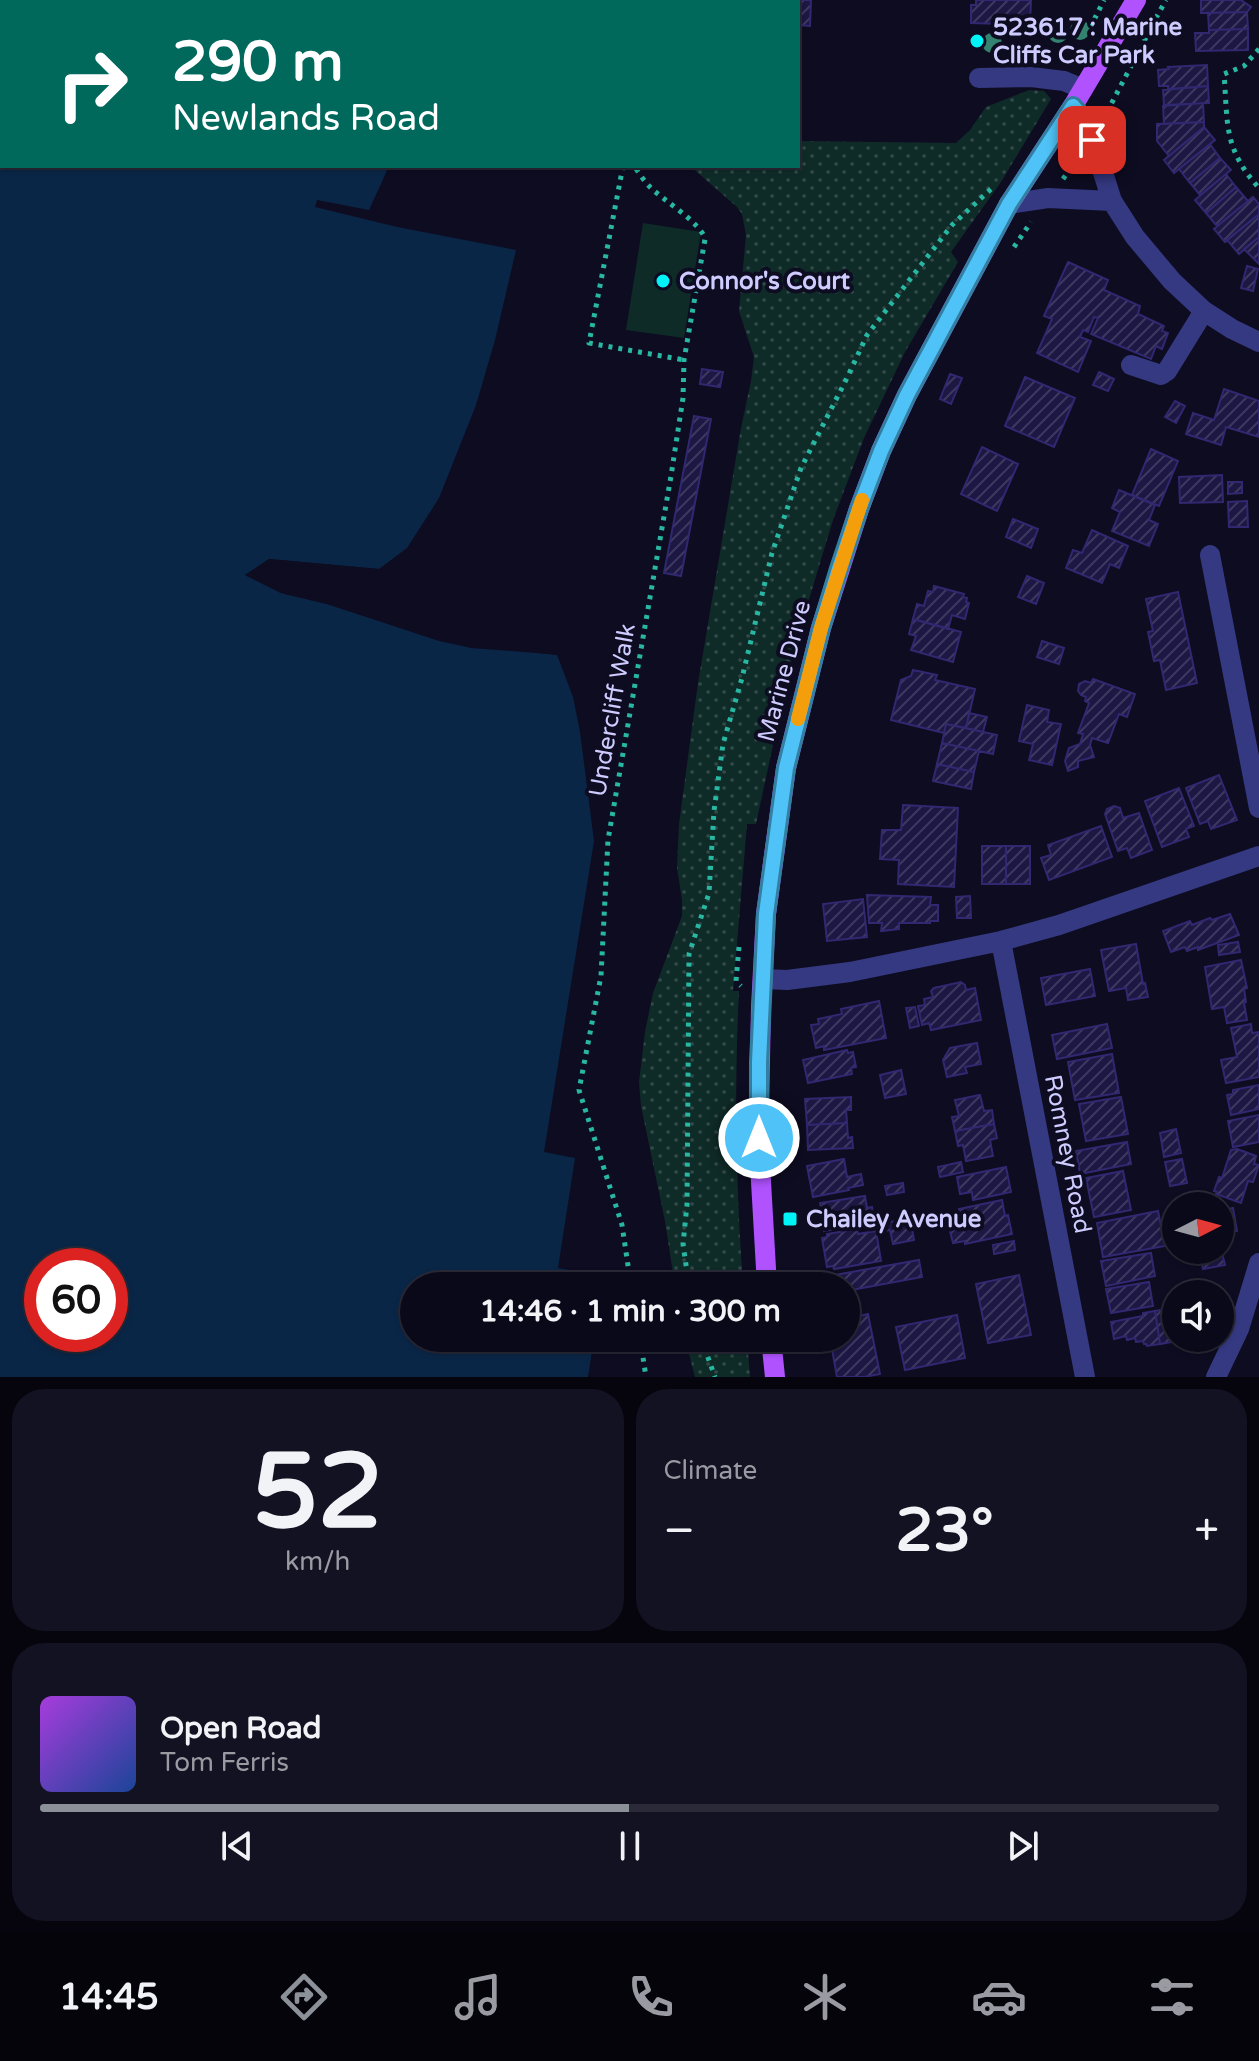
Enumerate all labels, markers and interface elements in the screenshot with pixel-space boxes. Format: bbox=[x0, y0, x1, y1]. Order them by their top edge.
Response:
place label: 523617 : Marine Cliffs Car Park bbox=[993, 13, 1183, 70]
text: 290 m bbox=[172, 29, 343, 96]
icon: right bbox=[40, 32, 144, 136]
marker: 523617 : Marine Cliffs Car Park bbox=[968, 32, 986, 50]
text: Newlands Road bbox=[172, 97, 440, 140]
pin bbox=[1058, 106, 1126, 174]
icon: arrive bbox=[1070, 118, 1114, 162]
place label: Connor's Court bbox=[679, 267, 851, 296]
marker: Connor's Court bbox=[654, 272, 672, 290]
street label: Marine Drive bbox=[752, 597, 817, 745]
street label: Undercliff Walk bbox=[583, 621, 642, 799]
street label: Romney Road bbox=[1038, 1072, 1097, 1236]
position arrow bbox=[717, 1096, 801, 1180]
north arrow bbox=[1162, 1192, 1234, 1264]
map controls bbox=[1162, 1192, 1234, 1352]
place label: Chailey Avenue bbox=[806, 1205, 982, 1234]
marker: Chailey Avenue bbox=[781, 1210, 799, 1228]
speed limit sign: 60 bbox=[24, 1248, 128, 1352]
button: sound bbox=[1162, 1280, 1234, 1352]
text: 14:46 · 1 min · 300 m bbox=[479, 1293, 781, 1330]
text: 52 bbox=[252, 1431, 383, 1556]
text: Climate bbox=[664, 1455, 757, 1486]
text: 23° bbox=[896, 1495, 994, 1567]
text: − bbox=[664, 1505, 695, 1558]
text: + bbox=[1194, 1505, 1219, 1558]
text: km/h bbox=[285, 1546, 350, 1577]
text: Open Road bbox=[160, 1710, 321, 1747]
text: Tom Ferris bbox=[160, 1747, 289, 1778]
icon: previous bbox=[215, 1824, 259, 1868]
icon: pause bbox=[608, 1824, 652, 1868]
icon: next bbox=[1001, 1824, 1045, 1868]
icon: directions bbox=[276, 1969, 332, 2025]
icon: music bbox=[450, 1969, 506, 2025]
icon: phone bbox=[623, 1969, 679, 2025]
icon: climate bbox=[797, 1969, 853, 2025]
icon: car bbox=[971, 1969, 1027, 2025]
icon: filters bbox=[1144, 1969, 1200, 2025]
text: 14:45 bbox=[59, 1976, 159, 2019]

